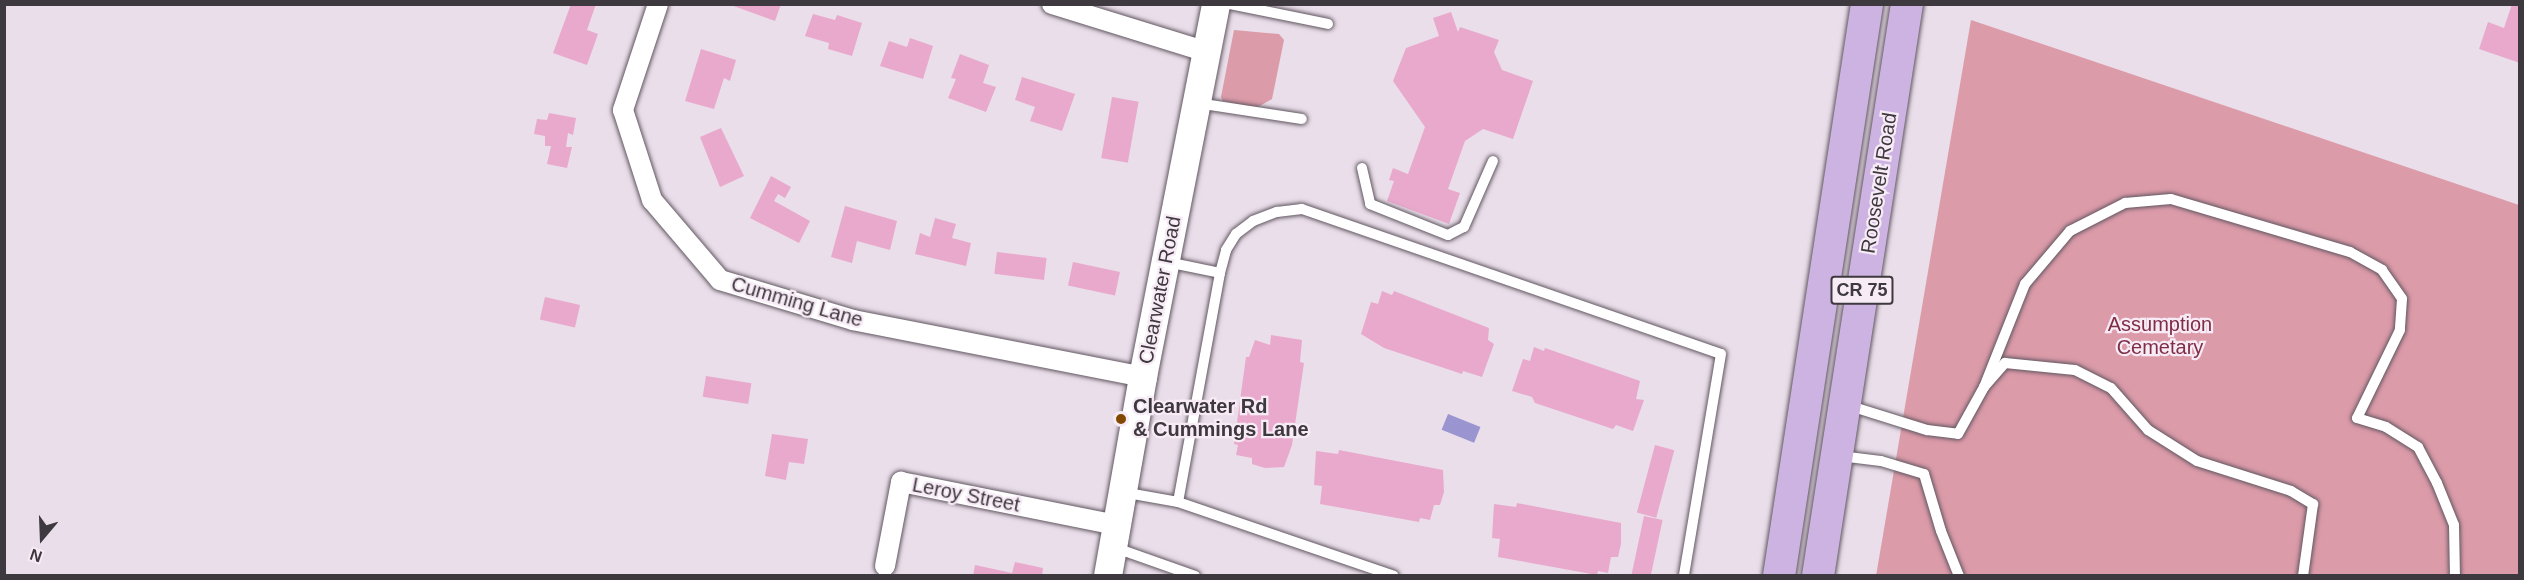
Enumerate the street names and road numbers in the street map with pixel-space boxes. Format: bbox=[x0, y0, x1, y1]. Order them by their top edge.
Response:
street label: Roosevelt Road bbox=[1856, 111, 1902, 255]
street label: Clearwater Road bbox=[1134, 214, 1186, 366]
street label: Cumming Lane bbox=[729, 272, 865, 332]
road number: CR 75 bbox=[1829, 275, 1895, 305]
street label: Leroy Street bbox=[910, 473, 1022, 517]

